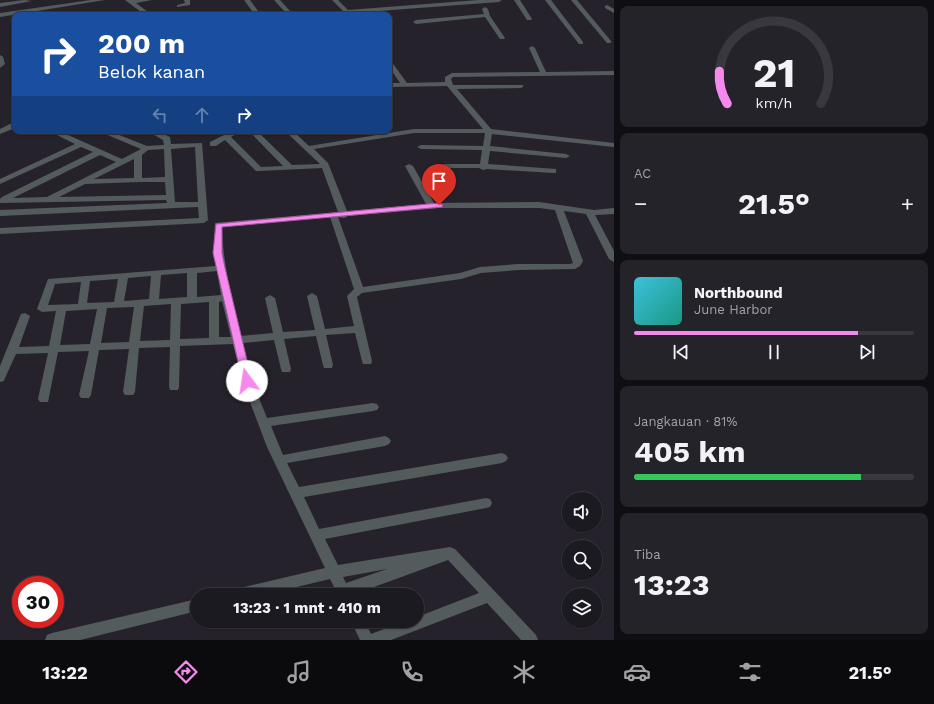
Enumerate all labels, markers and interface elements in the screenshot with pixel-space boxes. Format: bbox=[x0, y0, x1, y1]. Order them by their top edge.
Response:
text: 200 m bbox=[98, 27, 185, 60]
icon: right bbox=[32, 28, 84, 80]
text: 21 bbox=[753, 48, 795, 97]
text: Belok kanan bbox=[98, 61, 205, 82]
text: km/h bbox=[756, 95, 792, 111]
icon: left bbox=[149, 104, 171, 126]
icon: ahead bbox=[191, 104, 213, 126]
icon: right bbox=[233, 104, 255, 126]
pin bbox=[422, 164, 456, 205]
text: AC bbox=[634, 166, 651, 181]
icon: arrive bbox=[428, 170, 450, 192]
text: 21.5° bbox=[738, 186, 810, 221]
text: − bbox=[634, 191, 647, 216]
text: + bbox=[901, 191, 914, 216]
text: Northbound bbox=[694, 284, 783, 302]
text: June Harbor bbox=[694, 302, 773, 317]
icon: previous bbox=[670, 341, 692, 363]
icon: pause bbox=[763, 341, 785, 363]
icon: next bbox=[856, 341, 878, 363]
position arrow bbox=[226, 360, 268, 402]
text: Jangkauan · 81% bbox=[634, 414, 737, 429]
text: 405 km bbox=[634, 434, 745, 469]
map controls bbox=[562, 492, 602, 628]
button: sound bbox=[562, 492, 602, 532]
button: search bbox=[562, 540, 602, 580]
text: Tiba bbox=[634, 547, 661, 562]
text: 13:23 bbox=[634, 567, 709, 602]
speed limit sign: 30 bbox=[12, 576, 64, 628]
button: layers bbox=[562, 588, 602, 628]
text: 13:23 · 1 mnt · 410 m bbox=[233, 599, 381, 617]
icon: directions bbox=[172, 658, 200, 686]
icon: music bbox=[285, 658, 313, 686]
icon: phone bbox=[398, 658, 426, 686]
icon: climate bbox=[510, 658, 538, 686]
icon: car bbox=[623, 658, 651, 686]
icon: filters bbox=[736, 658, 764, 686]
text: 13:22 bbox=[42, 662, 88, 683]
text: 21.5° bbox=[848, 662, 892, 683]

